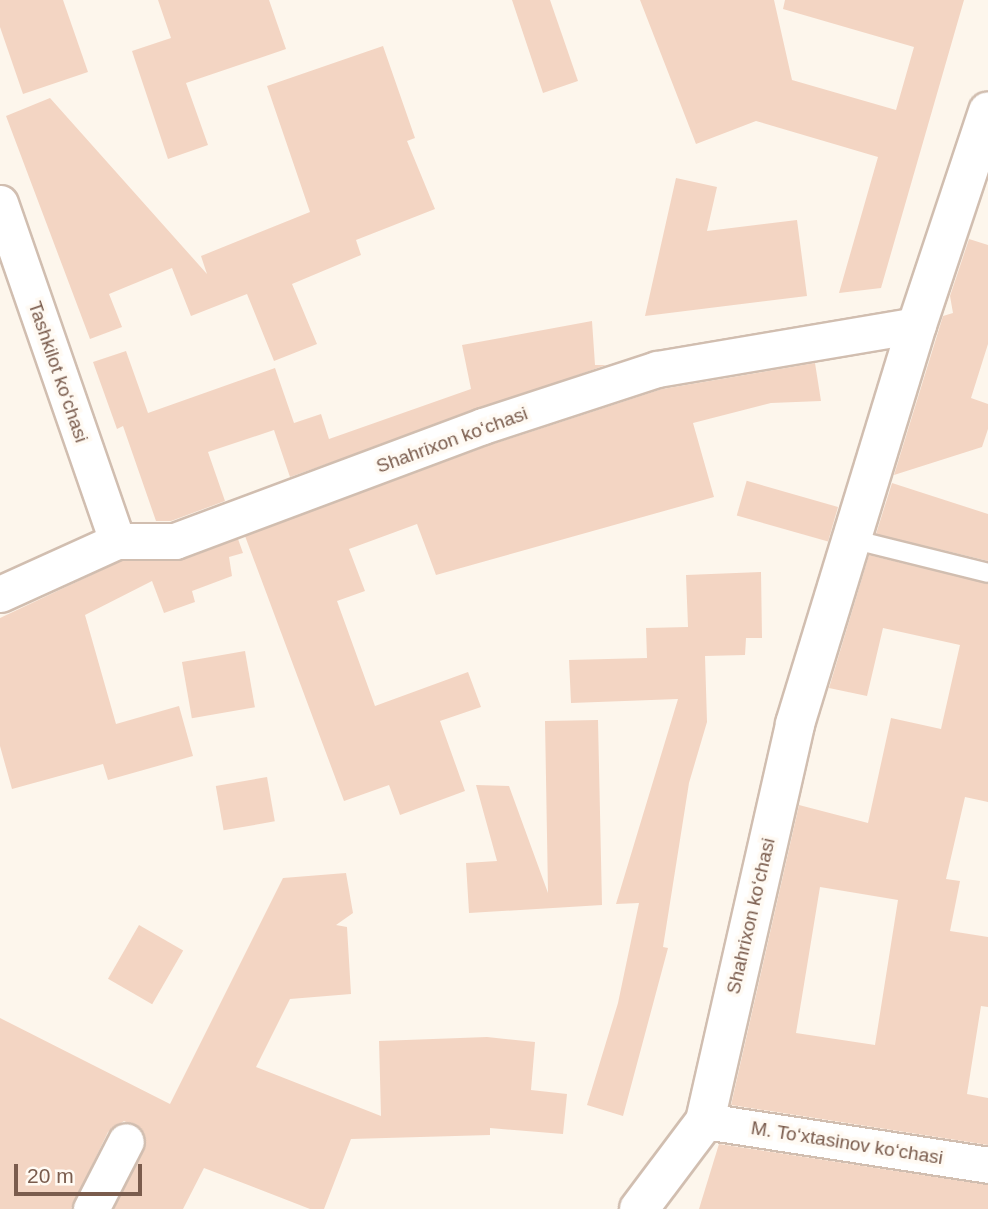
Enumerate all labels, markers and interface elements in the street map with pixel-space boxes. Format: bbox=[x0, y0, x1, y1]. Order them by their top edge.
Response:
street label: Tashkilot koʻchasi bbox=[23, 298, 93, 446]
street label: Shahrixon koʻchasi bbox=[373, 402, 531, 478]
street label: Shahrixon koʻchasi bbox=[722, 836, 780, 996]
street label: M. Toʻxtasinov koʻchasi bbox=[749, 1117, 945, 1169]
scale bar bbox=[18, 1150, 145, 1194]
text: 20 m bbox=[27, 1164, 74, 1187]

